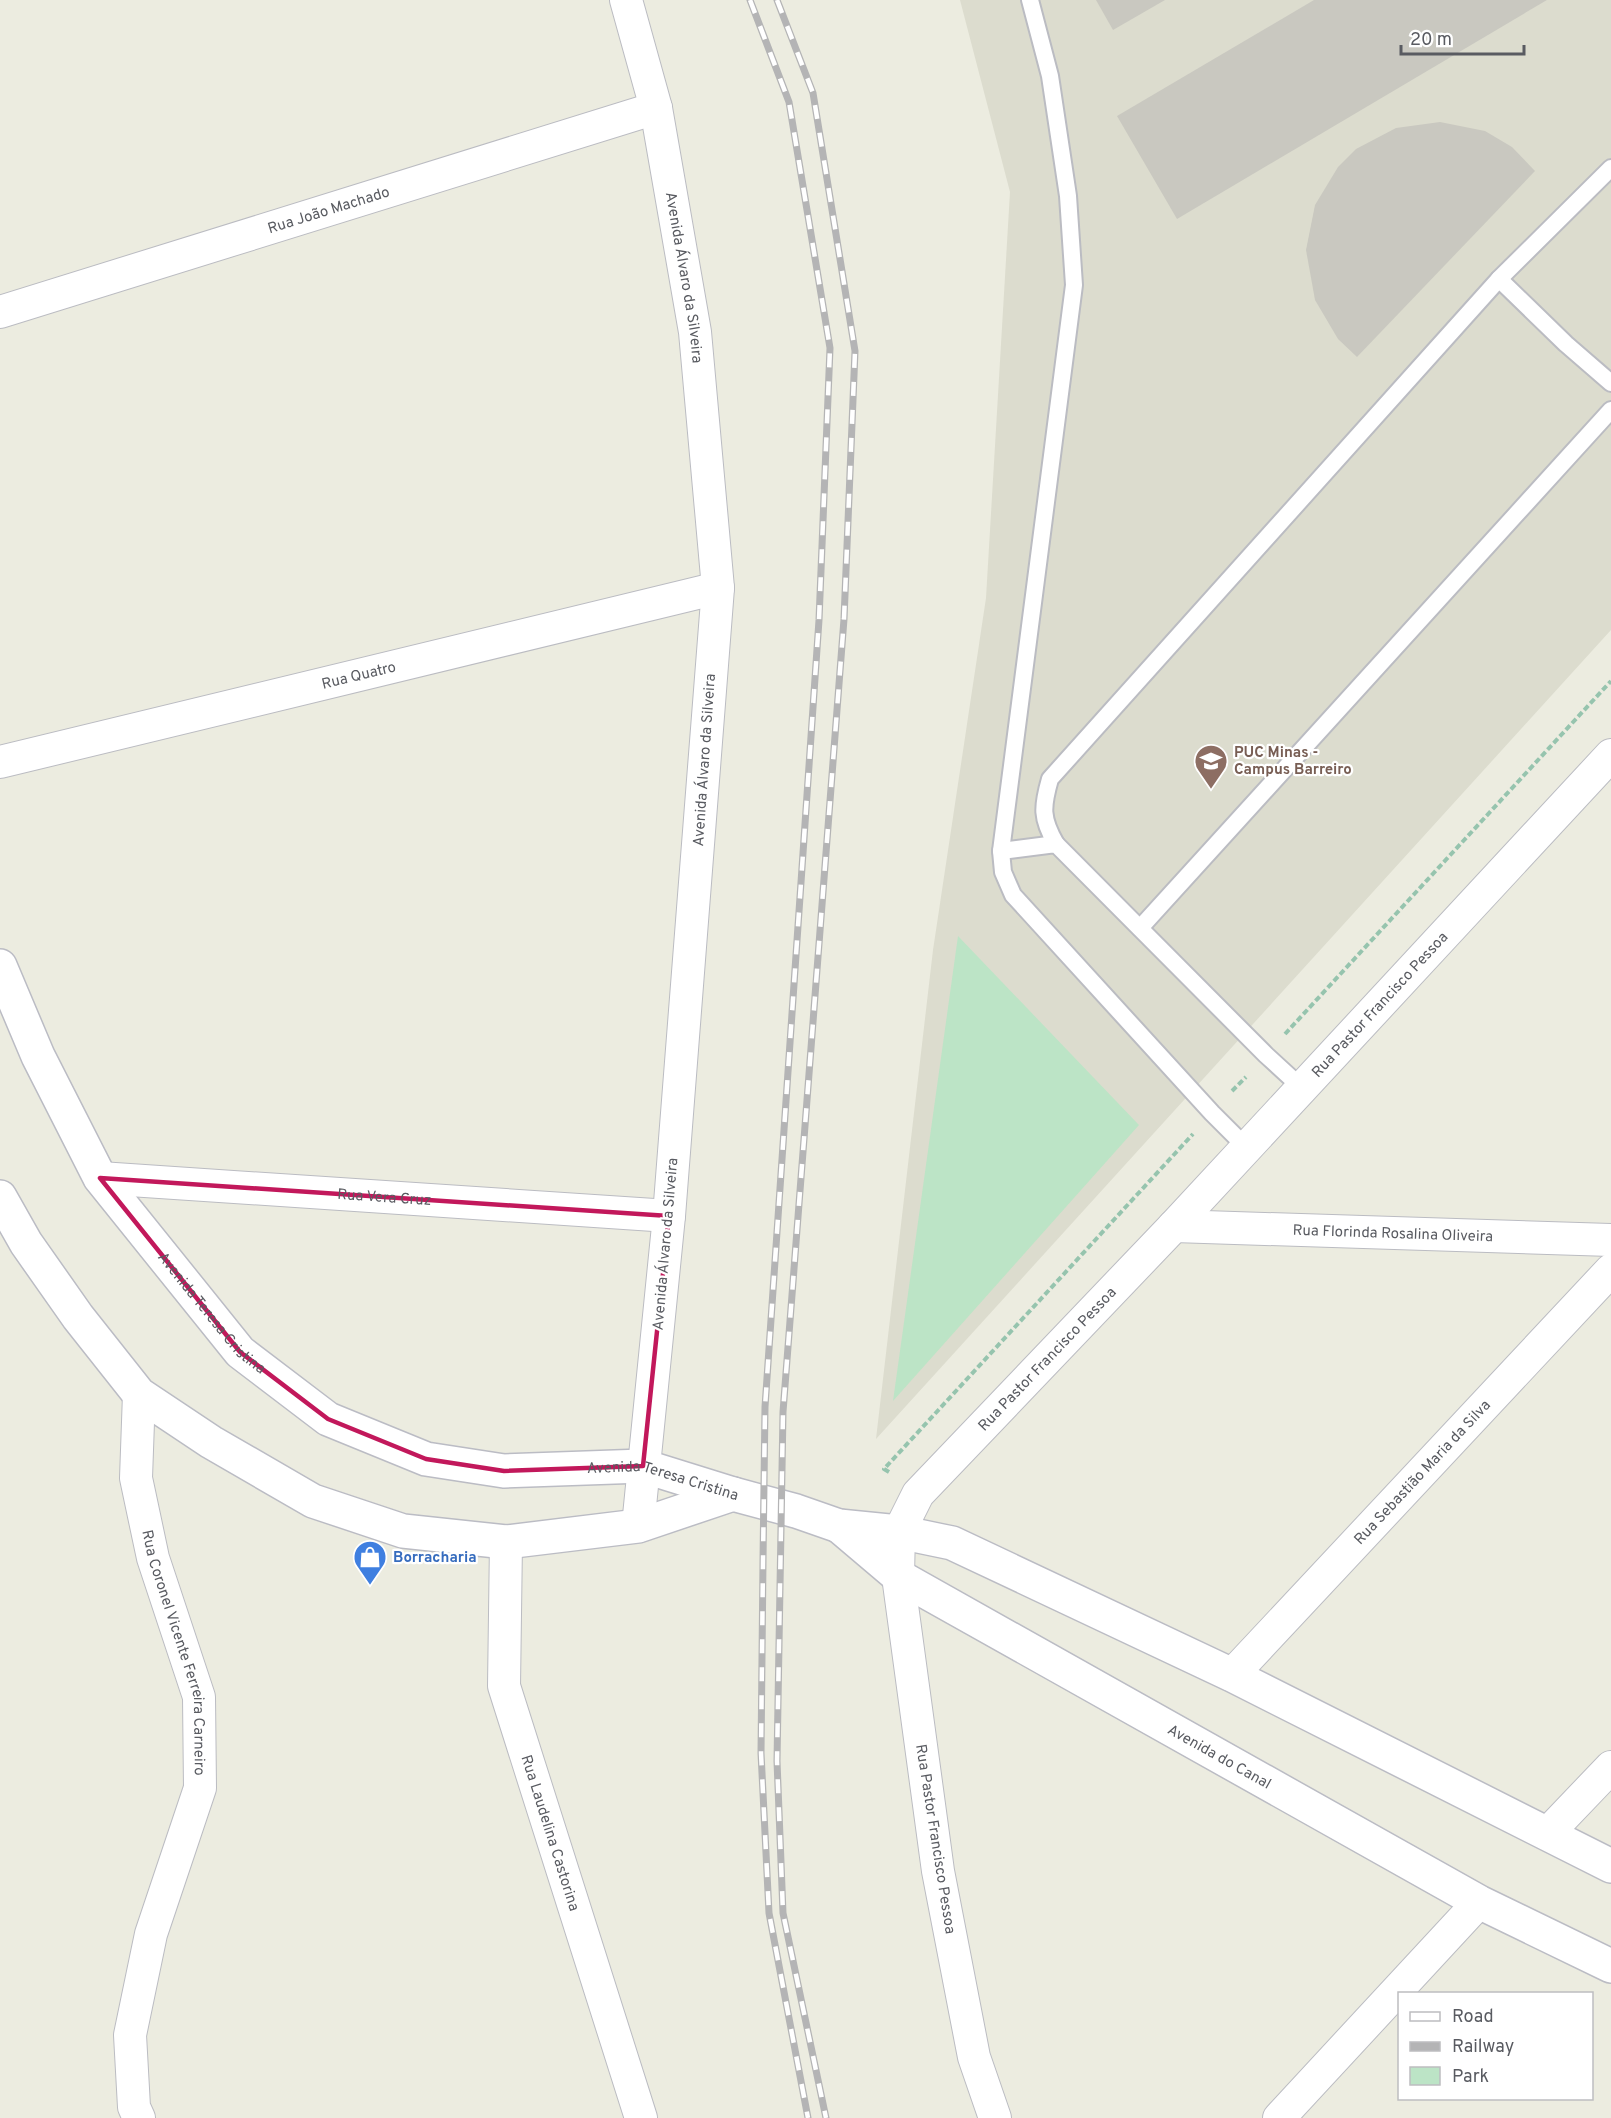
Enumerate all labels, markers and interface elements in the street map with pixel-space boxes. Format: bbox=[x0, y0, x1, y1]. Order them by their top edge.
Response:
scale bar bbox=[1401, 18, 1524, 56]
text: 20 m bbox=[1410, 29, 1452, 52]
street label: Rua João Machado bbox=[266, 183, 392, 239]
street label: Avenida Álvaro da Silveira bbox=[660, 191, 706, 364]
street label: Rua Quatro bbox=[320, 658, 398, 695]
street label: Avenida Álvaro da Silveira bbox=[689, 673, 721, 847]
school or university icon: PUC Minas - Campus Barreiro bbox=[1193, 743, 1229, 790]
place label: PUC Minas - Campus Barreiro bbox=[1234, 744, 1352, 780]
street label: Rua Pastor Francisco Pessoa bbox=[1308, 929, 1453, 1082]
street label: Avenida Álvaro da Silveira bbox=[648, 1157, 684, 1331]
street label: Rua Vera Cruz bbox=[337, 1186, 432, 1211]
street label: Rua Florinda Rosalina Oliveira bbox=[1292, 1222, 1493, 1247]
street label: Avenida Teresa Cristina bbox=[153, 1249, 269, 1379]
street label: Rua Pastor Francisco Pessoa bbox=[975, 1284, 1121, 1436]
street label: Rua Sebastião Maria da Silva bbox=[1351, 1397, 1495, 1549]
street label: Avenida Teresa Cristina bbox=[586, 1458, 740, 1506]
street label: Rua Coronel Vicente Ferreira Carneiro bbox=[136, 1528, 208, 1776]
shop icon: Borracharia bbox=[352, 1539, 388, 1586]
place label: Borracharia bbox=[393, 1549, 477, 1568]
street label: Avenida do Canal bbox=[1164, 1721, 1274, 1794]
street label: Rua Pastor Francisco Pessoa bbox=[910, 1743, 959, 1936]
street label: Rua Laudelina Castorina bbox=[515, 1753, 583, 1914]
legend bbox=[1398, 1992, 1593, 2100]
text: Road bbox=[1452, 2006, 1494, 2029]
text: Railway bbox=[1452, 2036, 1514, 2059]
text: Park bbox=[1452, 2066, 1489, 2089]

